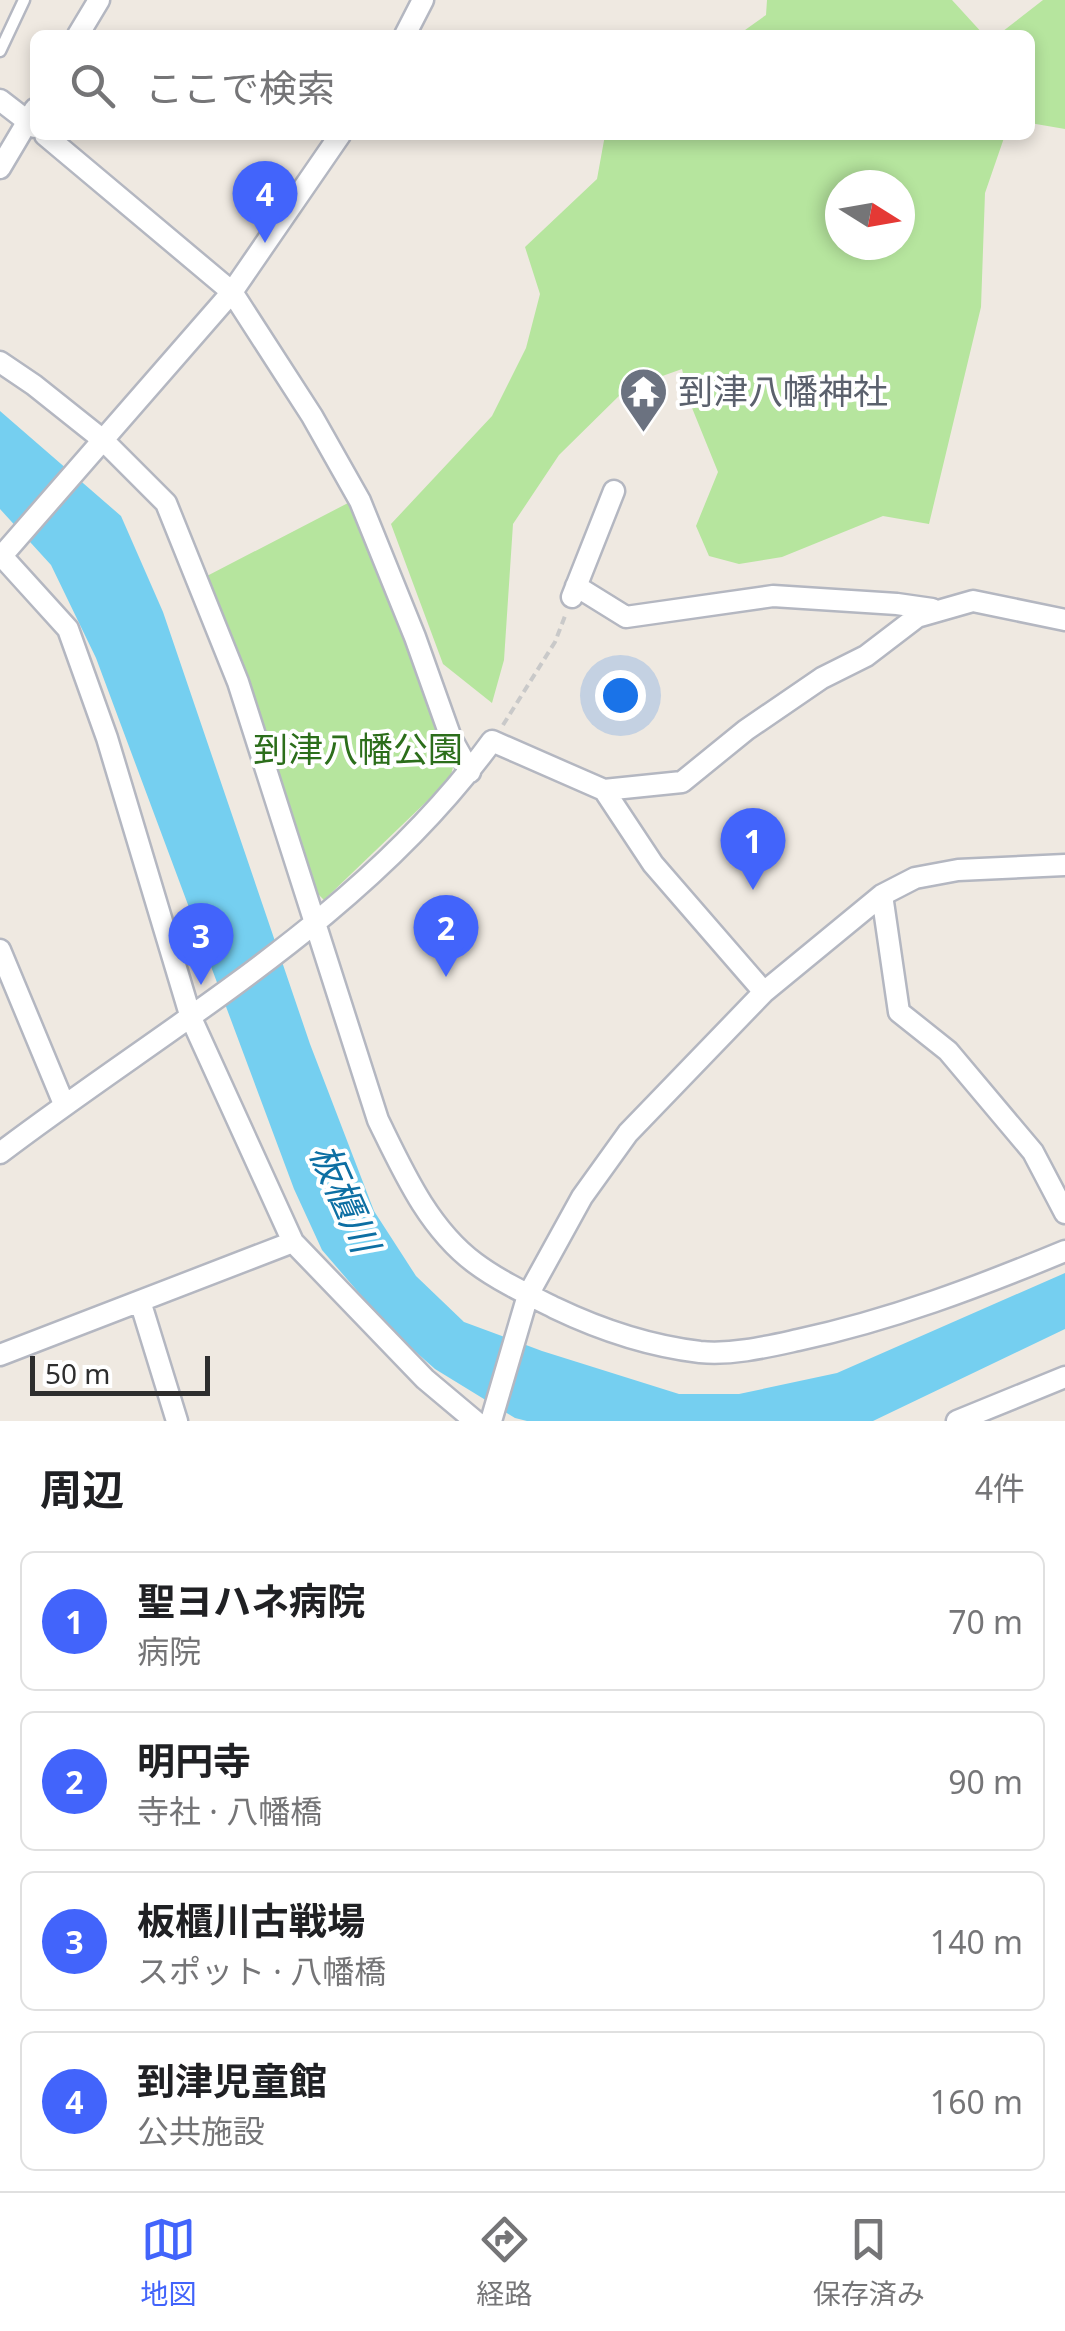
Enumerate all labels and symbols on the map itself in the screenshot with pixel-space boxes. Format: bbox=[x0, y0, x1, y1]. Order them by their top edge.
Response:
pin: 4 bbox=[232, 160, 298, 243]
north arrow bbox=[825, 170, 915, 260]
temple icon: 到津八幡神社 bbox=[617, 366, 669, 434]
place label: 到津八幡神社 bbox=[678, 367, 888, 414]
your location bbox=[595, 670, 646, 721]
park label: 到津八幡公園 bbox=[253, 725, 463, 772]
pin: 1 bbox=[720, 808, 786, 890]
pin: 2 bbox=[414, 894, 478, 977]
pin: 3 bbox=[168, 902, 234, 985]
water label: 板櫃川 bbox=[299, 1135, 394, 1263]
scale bar bbox=[30, 1351, 210, 1396]

